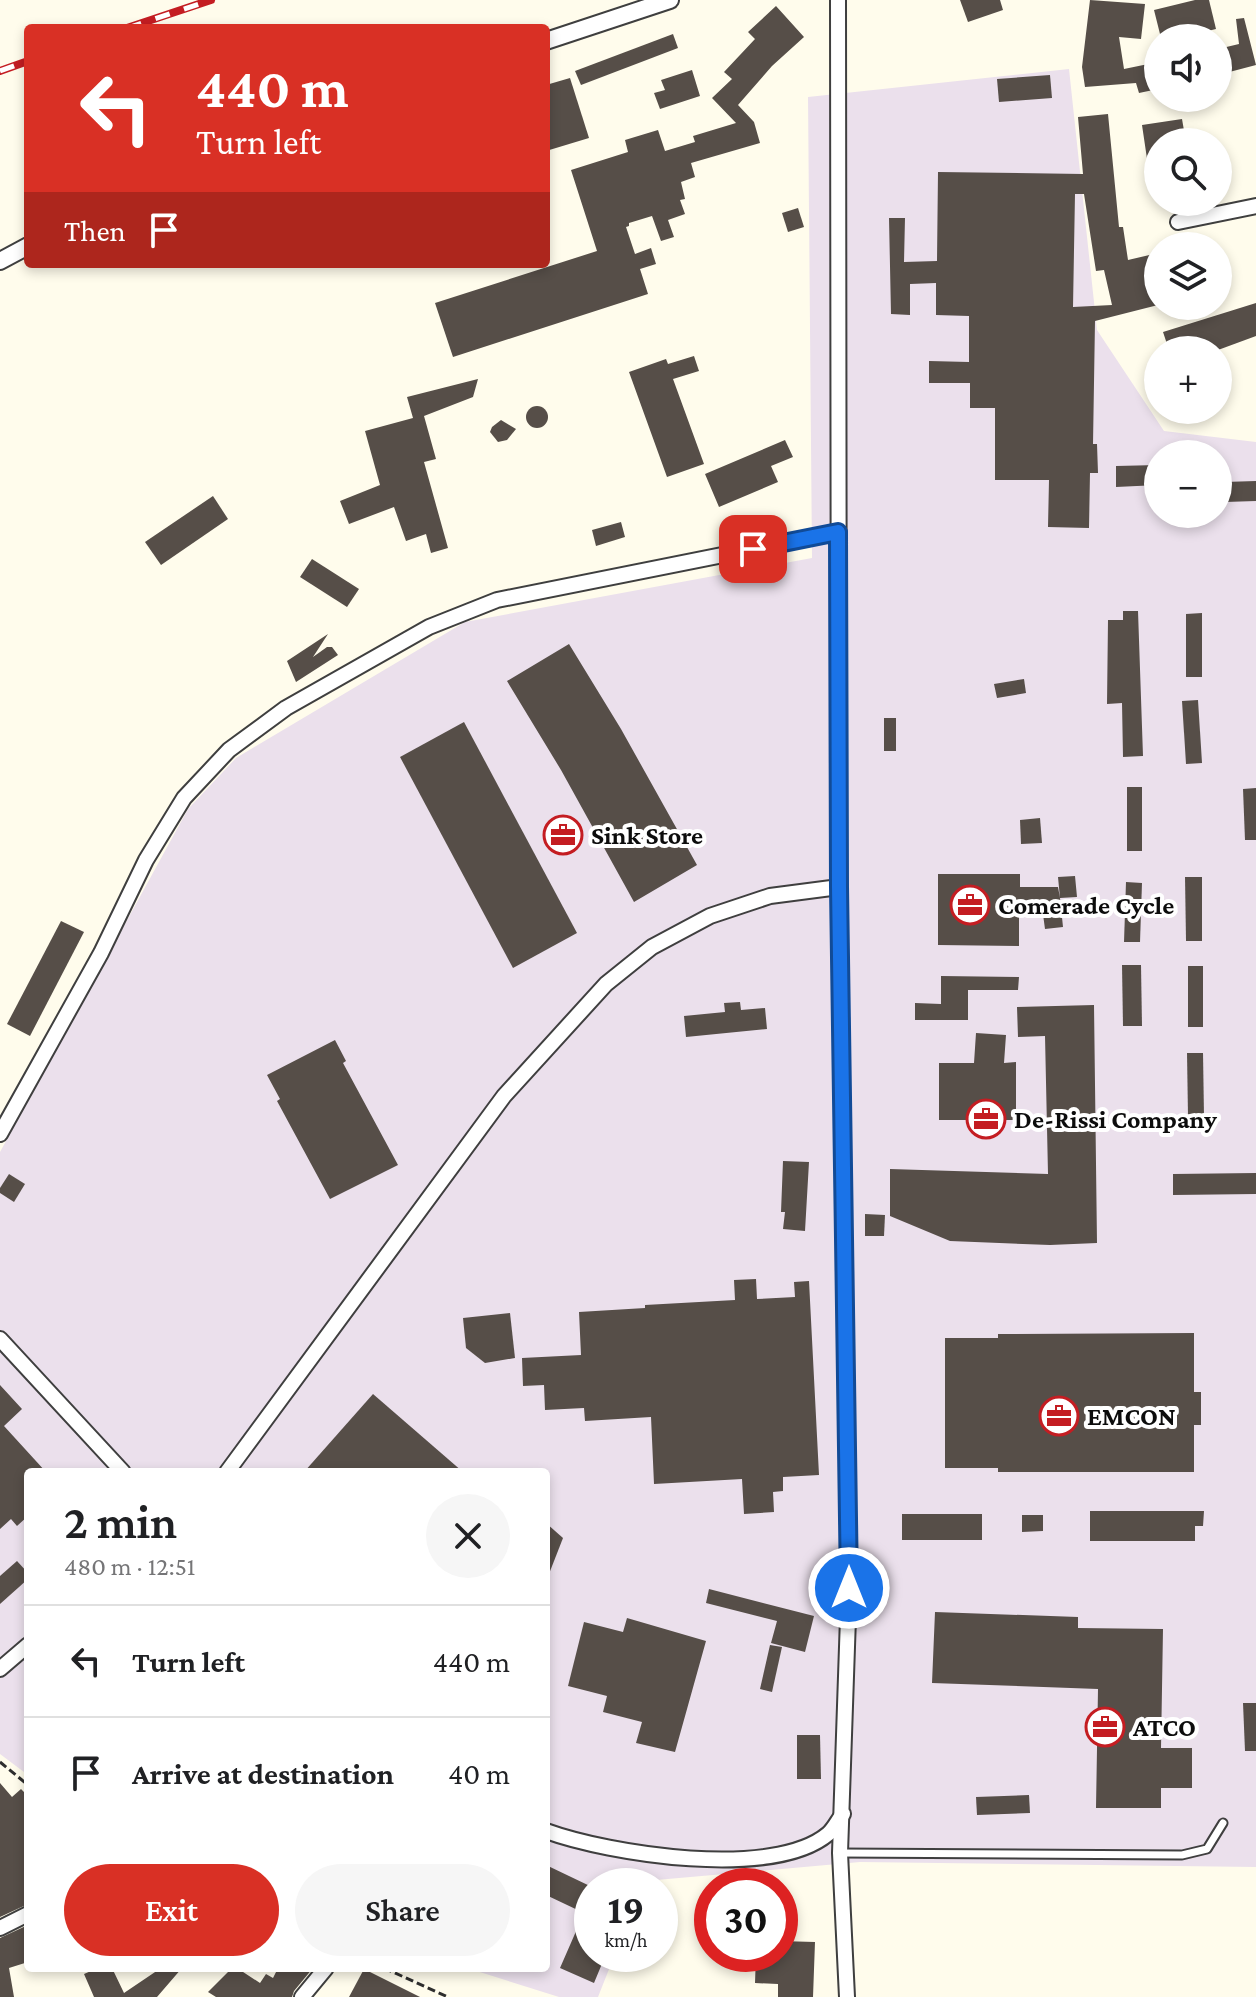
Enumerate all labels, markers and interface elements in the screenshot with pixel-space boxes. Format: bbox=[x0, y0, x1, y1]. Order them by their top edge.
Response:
map controls bbox=[1144, 24, 1232, 528]
button: sound bbox=[1144, 24, 1232, 112]
icon: left bbox=[64, 56, 168, 160]
text: 440 m bbox=[196, 57, 349, 119]
text: Turn left bbox=[196, 122, 321, 162]
button: search bbox=[1144, 128, 1232, 216]
icon: arrive bbox=[142, 208, 186, 252]
text: Then bbox=[64, 214, 126, 247]
button: layers bbox=[1144, 232, 1232, 320]
button: + bbox=[1144, 336, 1232, 424]
button: − bbox=[1144, 440, 1232, 528]
pin bbox=[719, 515, 787, 583]
icon: arrive bbox=[731, 527, 775, 571]
office icon: Sink Store bbox=[542, 814, 584, 856]
place label: Sink Store bbox=[591, 821, 703, 850]
office icon: Comerade Cycle bbox=[949, 884, 991, 926]
place label: Comerade Cycle bbox=[998, 891, 1174, 920]
office icon: De-Rissi Company bbox=[965, 1098, 1007, 1140]
place label: De-Rissi Company bbox=[1014, 1105, 1217, 1134]
office icon: EMCON bbox=[1038, 1395, 1080, 1437]
place label: EMCON bbox=[1087, 1402, 1176, 1431]
button: close bbox=[426, 1494, 510, 1578]
text: 2 min bbox=[64, 1495, 177, 1548]
position arrow bbox=[807, 1546, 891, 1630]
text: 480 m · 12:51 bbox=[64, 1552, 195, 1581]
icon: left bbox=[64, 1639, 108, 1683]
text: Turn left bbox=[132, 1645, 245, 1678]
text: 440 m bbox=[433, 1645, 510, 1678]
office icon: ATCO bbox=[1084, 1706, 1126, 1748]
place label: ATCO bbox=[1132, 1713, 1196, 1742]
icon: arrive bbox=[64, 1751, 108, 1795]
text: Arrive at destination bbox=[132, 1757, 394, 1790]
text: 40 m bbox=[448, 1757, 510, 1790]
button: Exit bbox=[64, 1864, 279, 1956]
button: Share bbox=[295, 1864, 510, 1956]
speed limit sign: 30 bbox=[694, 1868, 798, 1972]
text: 19 bbox=[608, 1887, 644, 1932]
text: km/h bbox=[604, 1929, 648, 1951]

